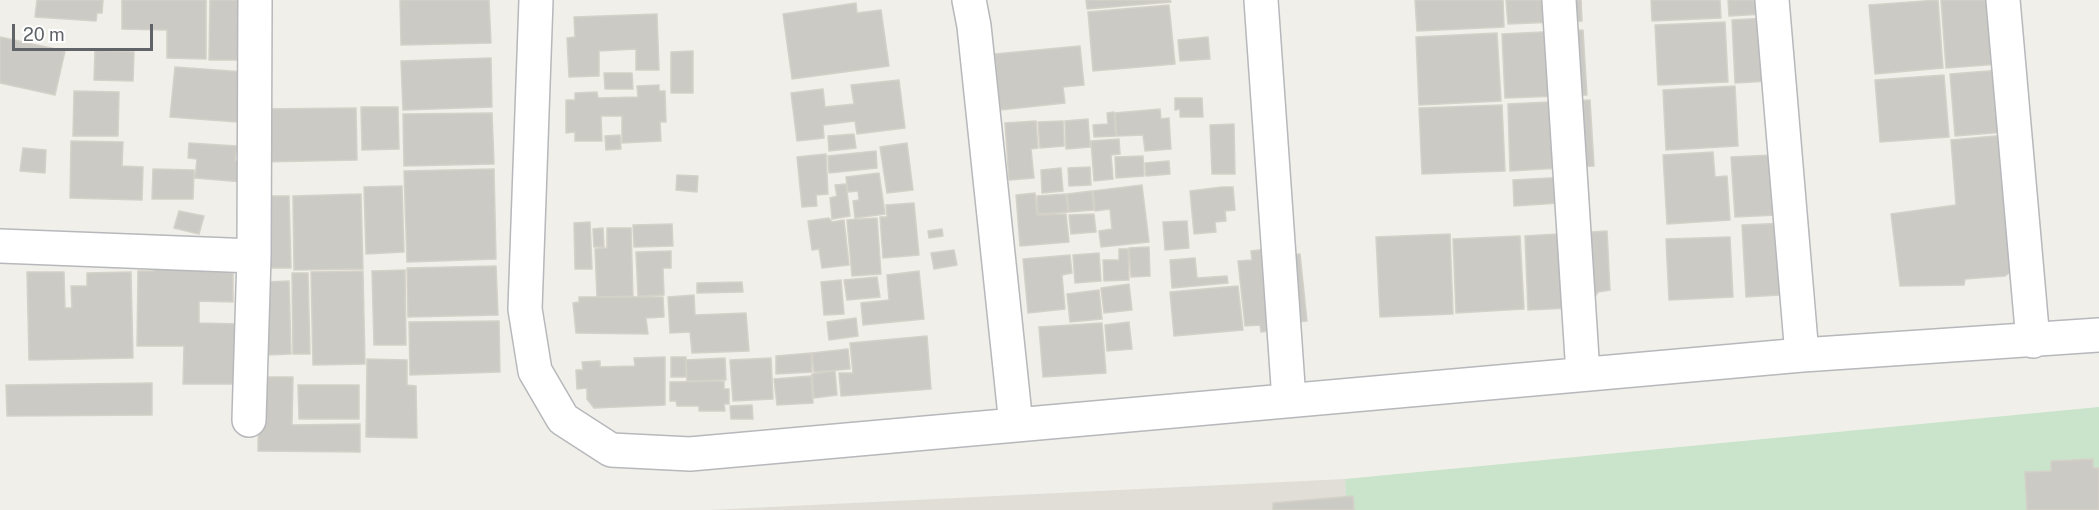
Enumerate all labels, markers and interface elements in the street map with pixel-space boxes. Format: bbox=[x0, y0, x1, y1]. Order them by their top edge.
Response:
scale bar bbox=[15, 12, 156, 50]
text: 20 m bbox=[23, 24, 65, 45]

